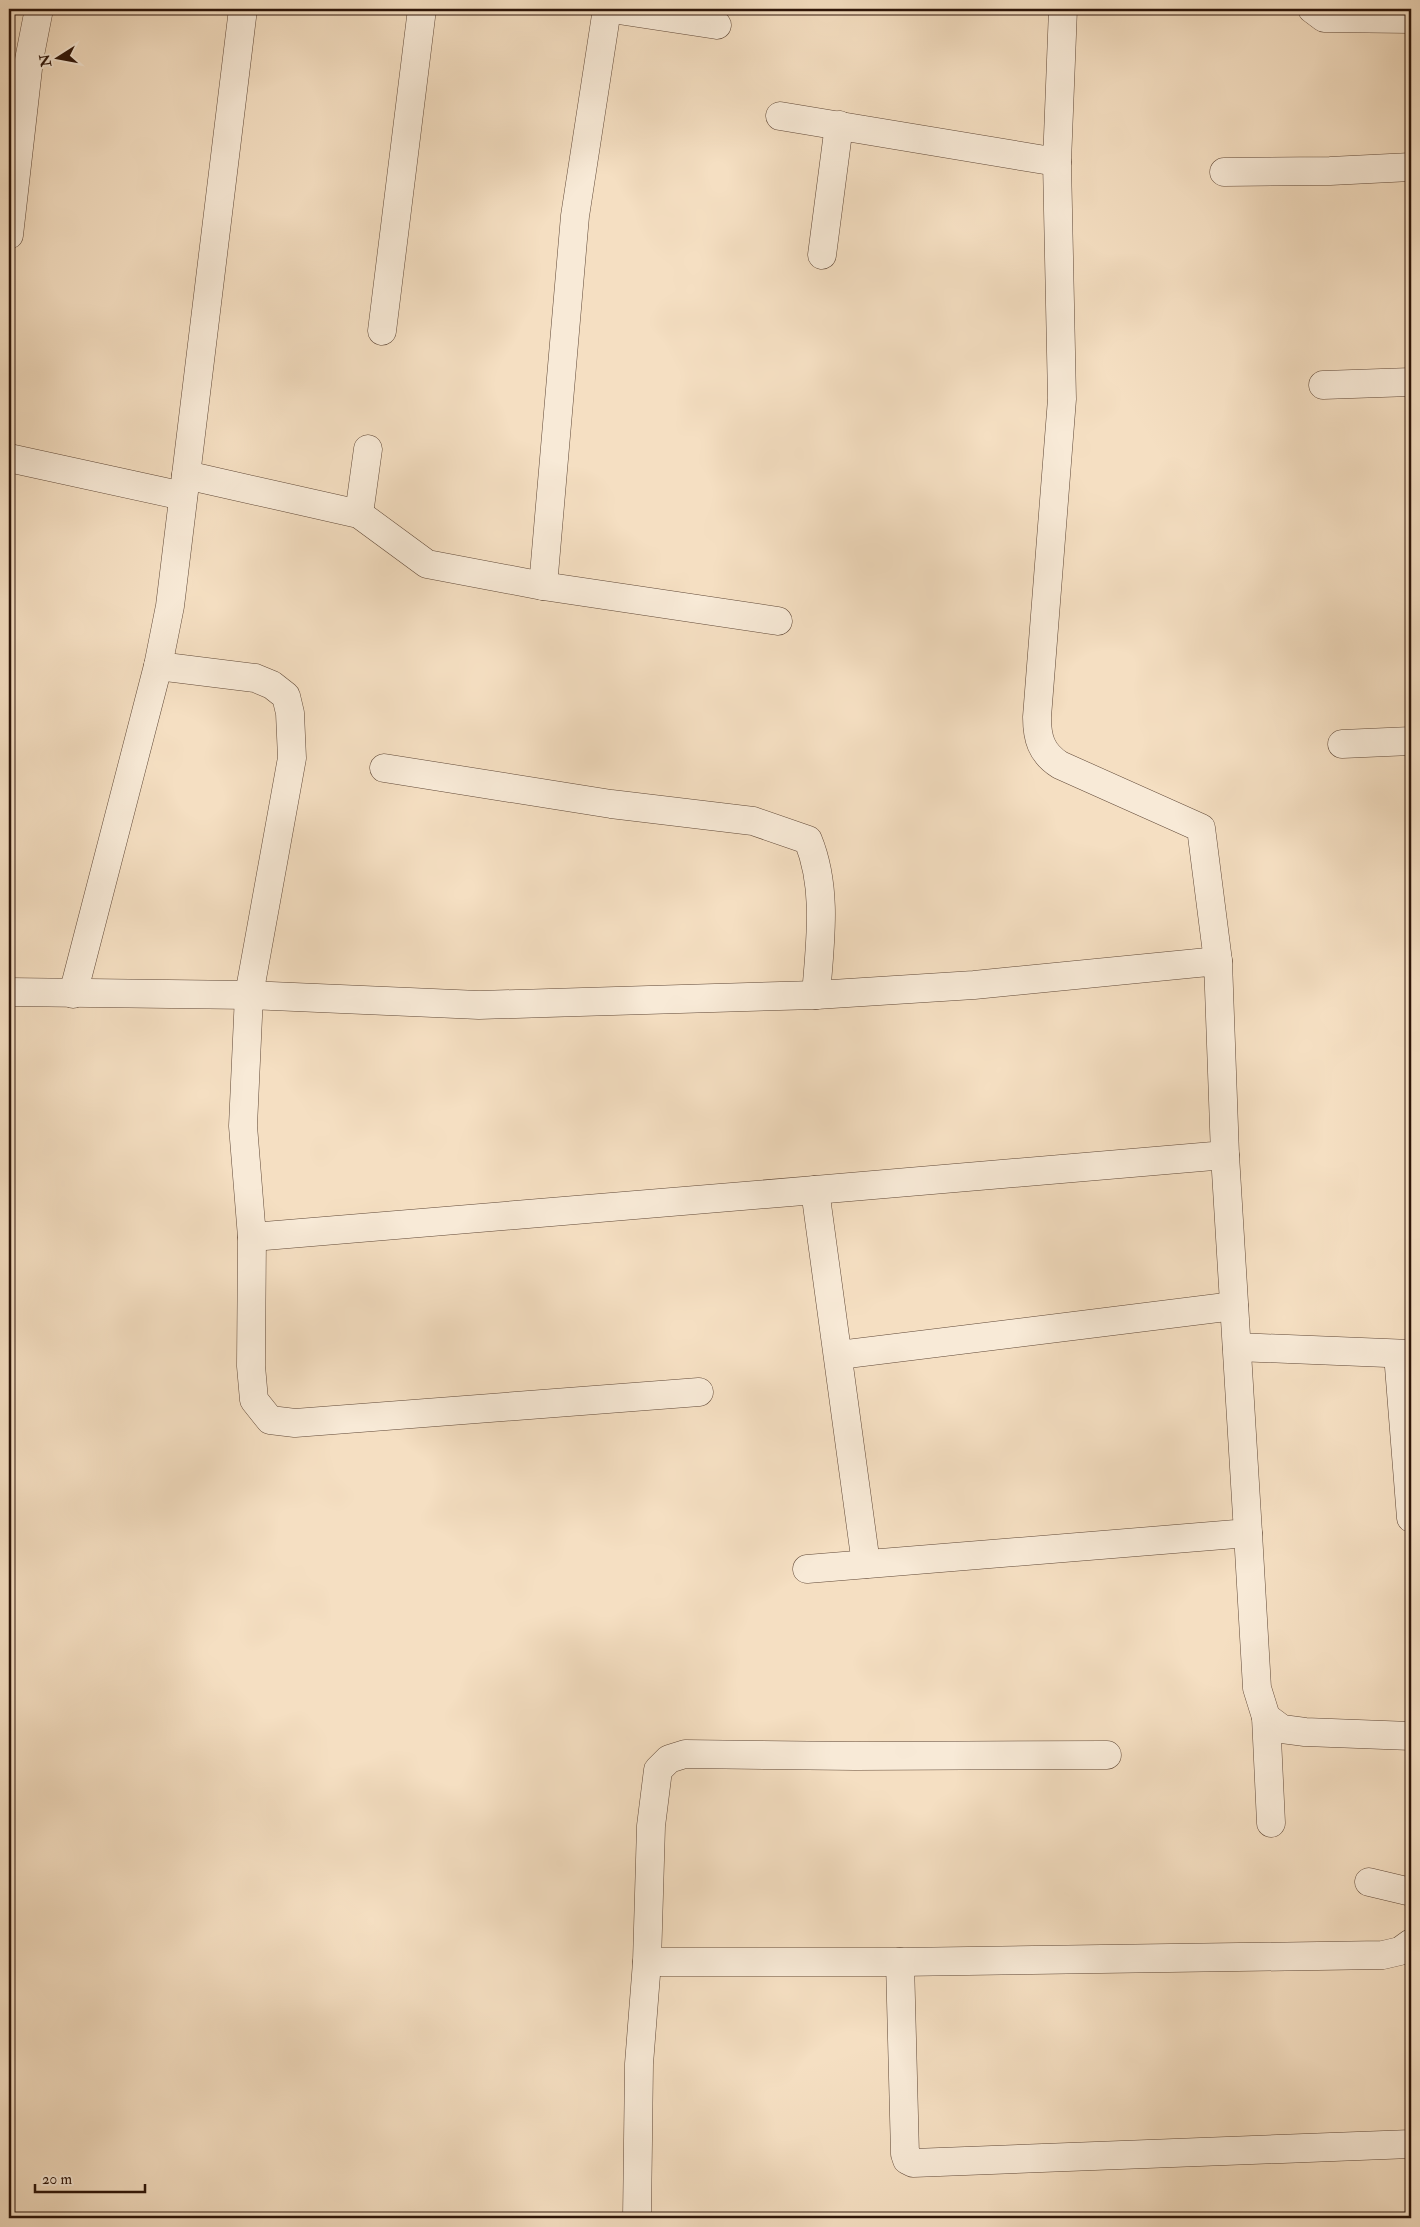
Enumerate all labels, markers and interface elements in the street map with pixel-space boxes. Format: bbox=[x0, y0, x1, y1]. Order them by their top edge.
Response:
north arrow bbox=[32, 32, 82, 82]
text: N bbox=[36, 52, 55, 69]
scale bar bbox=[35, 2162, 145, 2194]
text: 20 m bbox=[42, 2170, 72, 2189]

